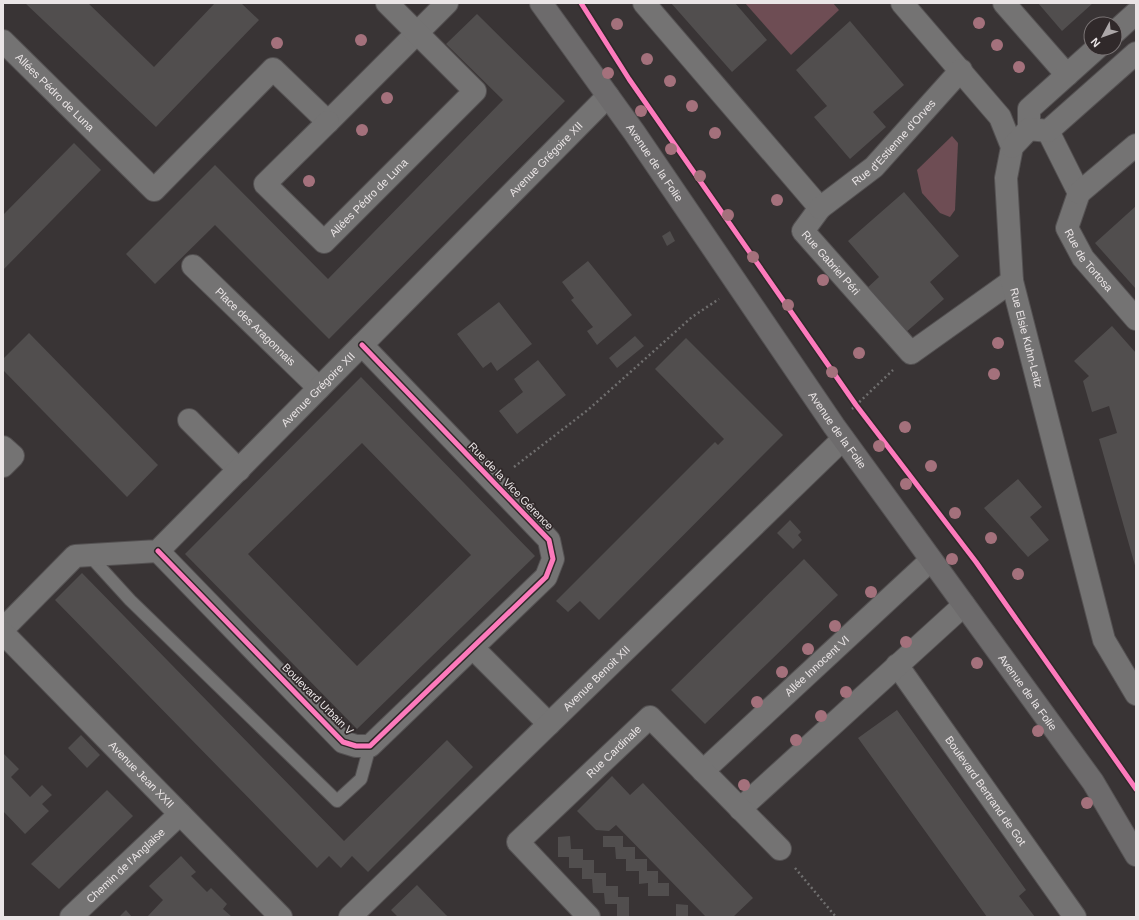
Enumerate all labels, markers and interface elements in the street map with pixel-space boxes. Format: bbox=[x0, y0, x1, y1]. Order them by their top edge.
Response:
north arrow bbox=[1083, 16, 1123, 56]
text: N bbox=[1088, 36, 1103, 49]
street label: Allées Pédro de Luna bbox=[13, 51, 97, 134]
street label: Rue d'Estienne d'Orves bbox=[849, 97, 938, 188]
street label: Avenue Grégoire XII bbox=[506, 119, 585, 199]
street label: Avenue de la Folie bbox=[624, 122, 685, 204]
street label: Allées Pédro de Luna bbox=[327, 155, 411, 239]
street label: Rue de Tortosa bbox=[1063, 227, 1116, 294]
street label: Rue Gabriel Péri bbox=[799, 228, 862, 297]
street label: Place des Aragonnais bbox=[213, 285, 298, 368]
street label: Rue Elsie Kuhn-Leitz bbox=[1008, 286, 1045, 389]
street label: Avenue Grégoire XII bbox=[279, 350, 357, 429]
street label: Avenue de la Folie bbox=[806, 389, 869, 471]
street label: Rue de la Vice Gérence bbox=[466, 440, 556, 532]
street label: Allée Innocent VI bbox=[782, 633, 851, 698]
street label: Avenue Benoit XII bbox=[561, 643, 632, 713]
street label: Avenue de la Folie bbox=[996, 652, 1059, 733]
street label: Boulevard Urbain V bbox=[280, 661, 356, 737]
street label: Rue Cardinale bbox=[584, 723, 643, 780]
street label: Boulevard Bertrand de Got bbox=[943, 734, 1029, 848]
street label: Avenue Jean XXII bbox=[106, 739, 177, 810]
street label: Chemin de l'Anglaise bbox=[84, 826, 167, 905]

